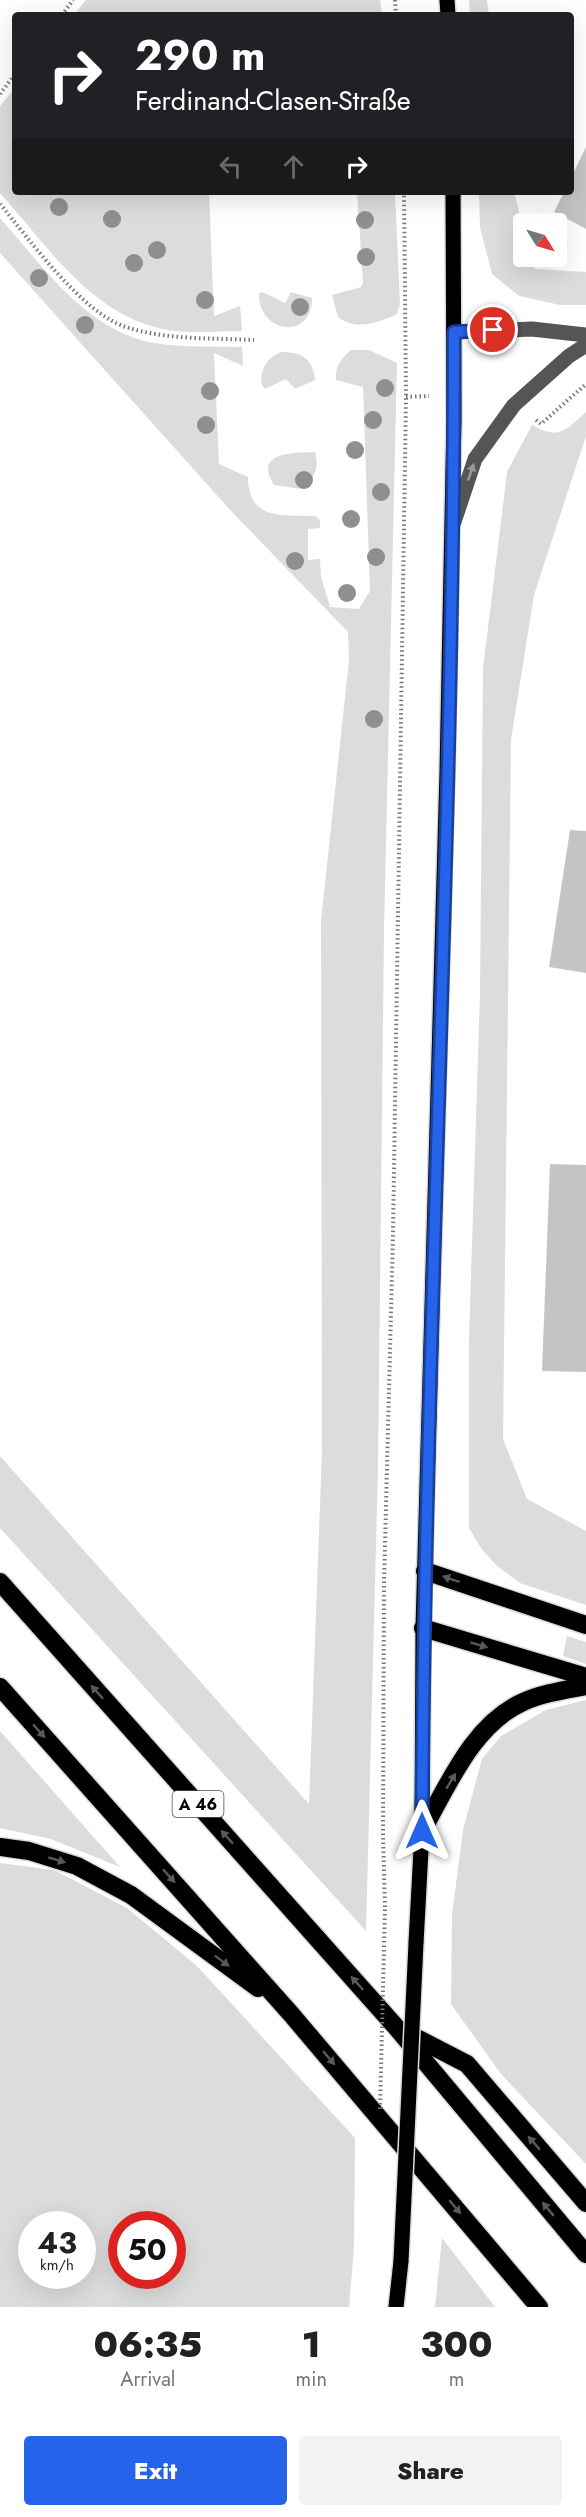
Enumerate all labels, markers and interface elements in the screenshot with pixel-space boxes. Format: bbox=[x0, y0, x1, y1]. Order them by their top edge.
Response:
text: 290 m bbox=[135, 25, 266, 86]
icon: right bbox=[36, 36, 114, 114]
text: Ferdinand-Clasen-Straße bbox=[135, 81, 411, 120]
icon: left bbox=[214, 150, 247, 183]
icon: ahead bbox=[277, 150, 310, 183]
icon: right bbox=[340, 150, 373, 183]
north arrow bbox=[513, 213, 567, 267]
map controls bbox=[513, 213, 567, 267]
pin bbox=[467, 304, 518, 355]
icon: arrive bbox=[476, 313, 509, 346]
one-way arrow bbox=[466, 463, 476, 481]
one-way arrow bbox=[442, 1574, 460, 1584]
one-way arrow bbox=[470, 1641, 488, 1650]
one-way arrow bbox=[90, 1684, 104, 1699]
one-way arrow bbox=[32, 1723, 45, 1738]
one-way arrow bbox=[446, 1773, 457, 1789]
road number: A 46 bbox=[172, 1791, 224, 1817]
position arrow bbox=[390, 1799, 454, 1863]
one-way arrow bbox=[221, 1830, 234, 1845]
one-way arrow bbox=[48, 1856, 66, 1865]
one-way arrow bbox=[162, 1868, 175, 1883]
one-way arrow bbox=[214, 1955, 230, 1967]
one-way arrow bbox=[351, 1976, 364, 1991]
one-way arrow bbox=[322, 2050, 335, 2065]
one-way arrow bbox=[528, 2136, 541, 2151]
one-way arrow bbox=[448, 2199, 461, 2214]
one-way arrow bbox=[542, 2201, 555, 2217]
speed limit sign: 50 bbox=[108, 2211, 186, 2289]
text: 43 bbox=[37, 2221, 77, 2264]
text: km/h bbox=[40, 2254, 74, 2276]
text: 06:35 bbox=[93, 2318, 202, 2370]
text: 1 bbox=[302, 2318, 321, 2370]
text: 300 bbox=[420, 2318, 493, 2370]
text: Arrival bbox=[120, 2365, 175, 2394]
text: min bbox=[296, 2365, 327, 2394]
text: m bbox=[449, 2365, 464, 2394]
button: Exit bbox=[24, 2436, 287, 2505]
button: Share bbox=[299, 2436, 562, 2505]

